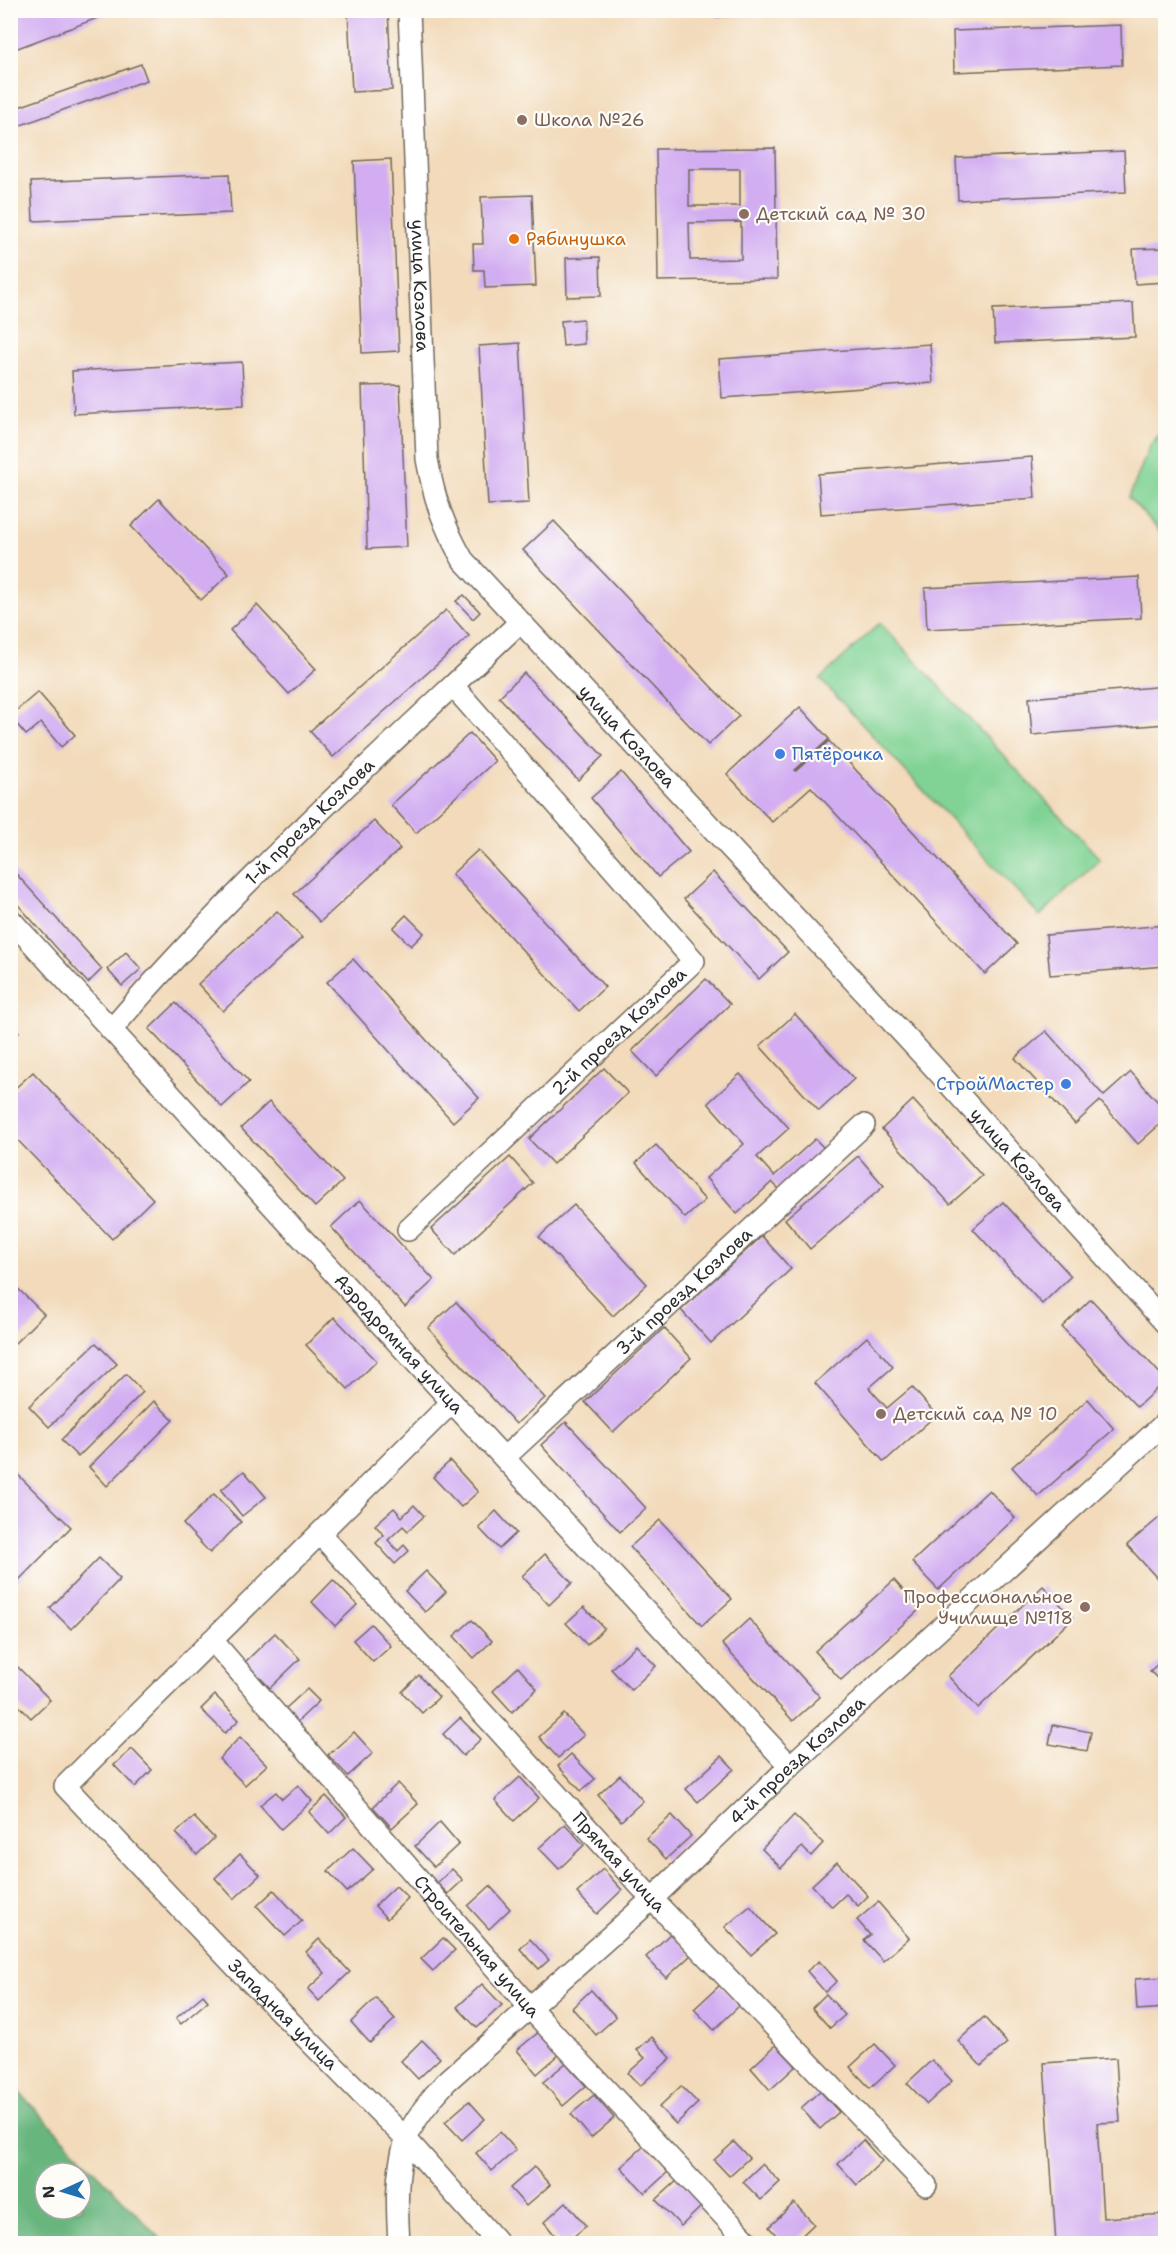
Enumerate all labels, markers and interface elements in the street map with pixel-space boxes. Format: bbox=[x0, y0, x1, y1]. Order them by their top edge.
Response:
place label: Школа №26 bbox=[534, 108, 645, 132]
marker: Школа №26 bbox=[515, 113, 529, 127]
place label: Детский сад № 30 bbox=[756, 202, 926, 226]
marker: Детский сад № 30 bbox=[737, 207, 751, 221]
street label: улица Козлова bbox=[405, 219, 435, 352]
place label: Рябинушка bbox=[526, 227, 626, 251]
marker: Рябинушка bbox=[507, 232, 521, 246]
street label: улица Козлова bbox=[573, 680, 681, 793]
place label: Пятёрочка bbox=[792, 742, 883, 766]
marker: Пятёрочка bbox=[773, 747, 787, 761]
street label: 1-й проезд Козлова bbox=[240, 753, 380, 890]
street label: 2-й проезд Козлова bbox=[547, 962, 692, 1101]
place label: СтройМастер bbox=[936, 1072, 1054, 1096]
marker: СтройМастер bbox=[1059, 1077, 1073, 1091]
street label: улица Козлова bbox=[964, 1103, 1071, 1217]
street label: 3-й проезд Козлова bbox=[611, 1222, 757, 1360]
street label: Аэродромная улица bbox=[329, 1269, 469, 1419]
place label: Детский сад № 10 bbox=[893, 1402, 1058, 1426]
marker: Детский сад № 10 bbox=[874, 1407, 888, 1421]
place label: Профессиональное Училище №118 bbox=[903, 1585, 1073, 1630]
marker: Профессиональное Училище №118 bbox=[1078, 1600, 1092, 1614]
street label: 4-й проезд Козлова bbox=[724, 1691, 870, 1830]
street label: Прямая улица bbox=[567, 1807, 671, 1918]
street label: Строительная улица bbox=[409, 1870, 545, 2023]
street label: Западная улица bbox=[223, 1954, 343, 2075]
north arrow bbox=[33, 2161, 93, 2221]
text: N bbox=[38, 2185, 59, 2199]

